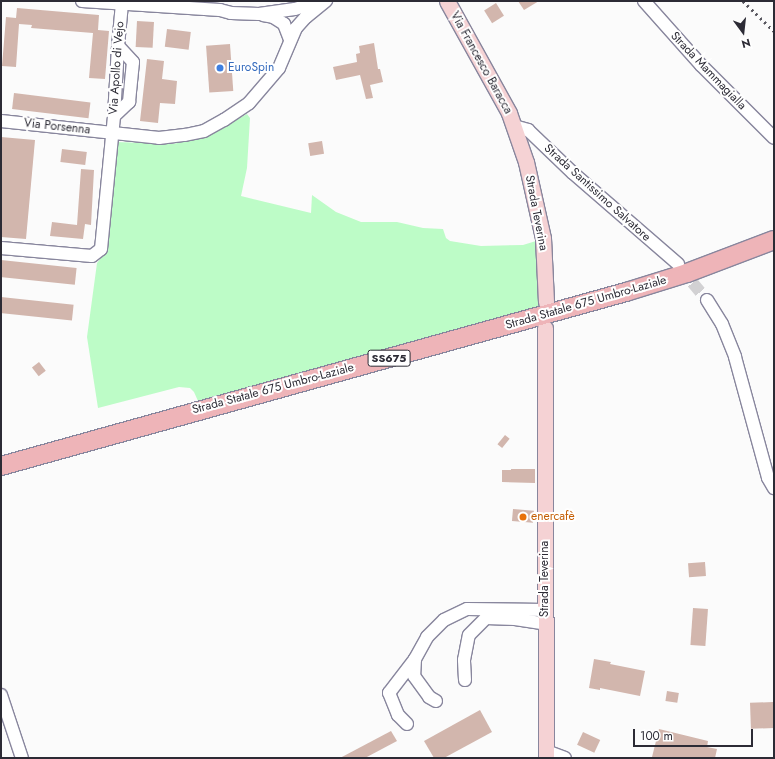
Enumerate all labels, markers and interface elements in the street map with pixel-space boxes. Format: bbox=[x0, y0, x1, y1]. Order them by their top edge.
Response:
street label: Via Francesco Baracca bbox=[447, 9, 515, 117]
north arrow bbox=[723, 12, 763, 52]
street label: Via Apollo di Vejo bbox=[107, 21, 127, 115]
street label: Strada Mammagialla bbox=[667, 29, 749, 113]
text: N bbox=[740, 35, 752, 52]
place label: EuroSpin bbox=[228, 61, 274, 75]
marker: EuroSpin bbox=[215, 63, 225, 73]
street label: Via Porsenna bbox=[23, 116, 91, 138]
street label: Strada Santissimo Salvatore bbox=[541, 141, 653, 245]
street label: Strada Teverina bbox=[522, 174, 550, 252]
street label: Strada Statale 675 Umbro-Laziale bbox=[504, 273, 668, 333]
road number: SS675 bbox=[367, 349, 411, 367]
street label: Strada Statale 675 Umbro-Laziale bbox=[191, 360, 355, 418]
place label: enercafè bbox=[531, 510, 575, 524]
marker: enercafè bbox=[518, 512, 528, 522]
street label: Strada Teverina bbox=[538, 541, 552, 617]
scale bar bbox=[635, 721, 755, 747]
text: 100 m bbox=[640, 727, 673, 745]

